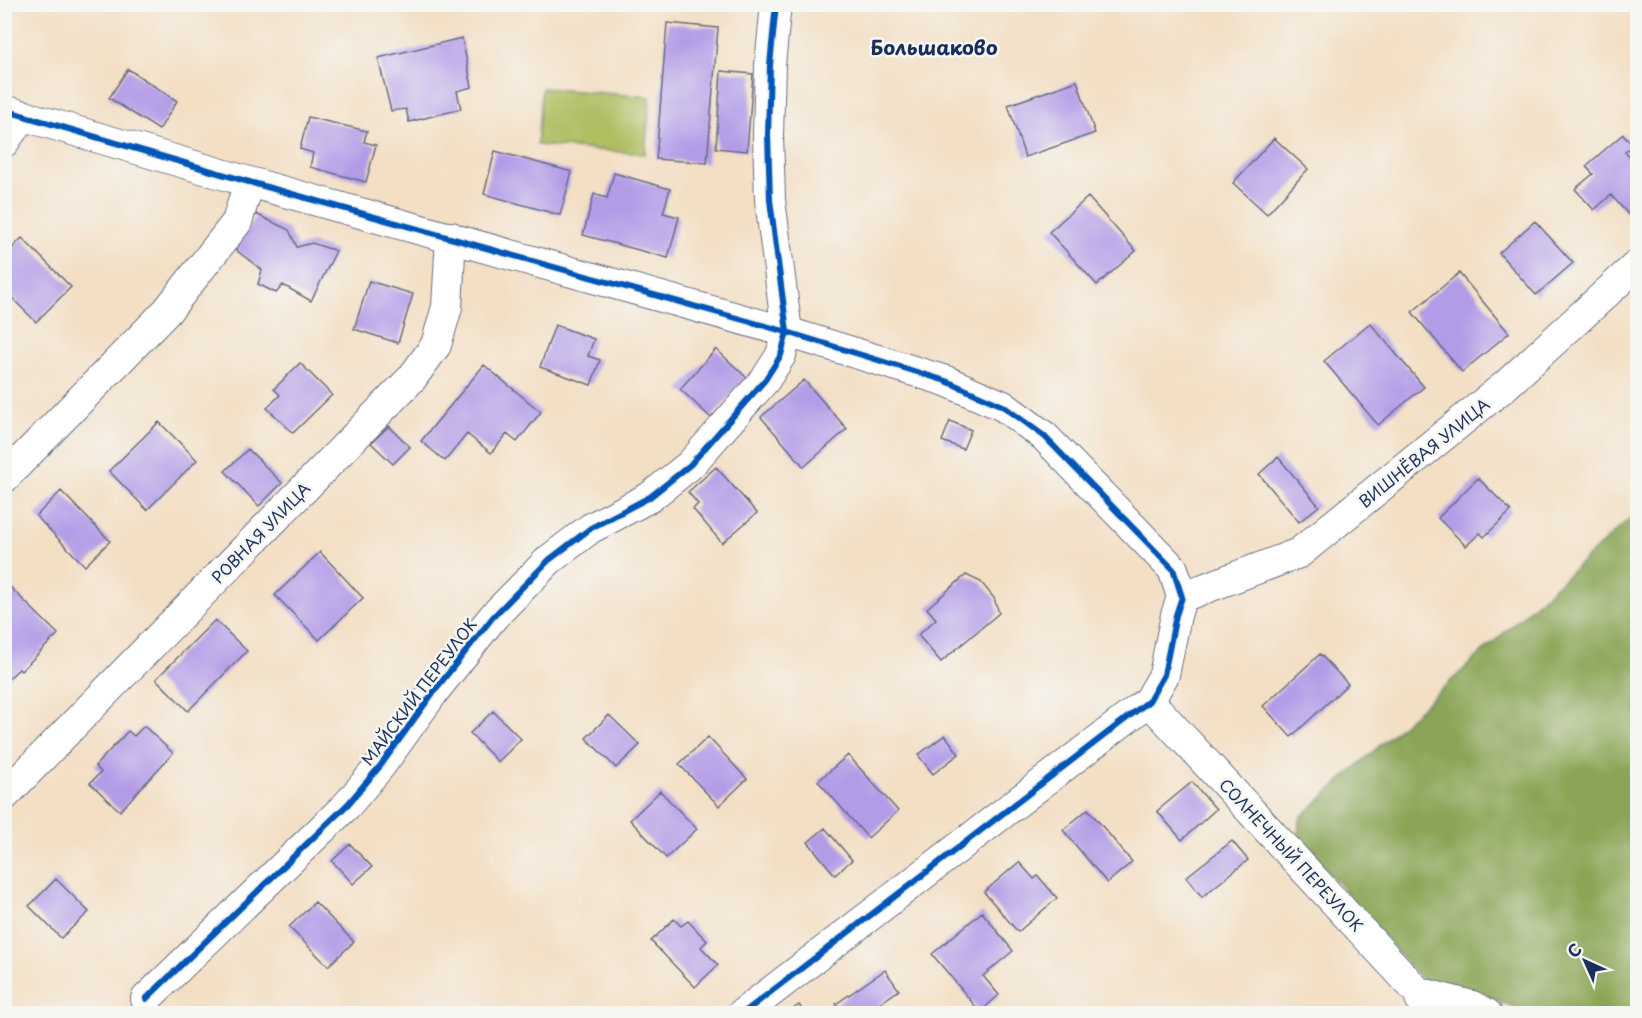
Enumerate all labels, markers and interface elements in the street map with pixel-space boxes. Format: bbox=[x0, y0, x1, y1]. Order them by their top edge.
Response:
district label: Большаково bbox=[870, 32, 998, 62]
street label: ВИШНЁВАЯ УЛИЦА bbox=[1353, 392, 1494, 513]
street label: РОВНАЯ УЛИЦА bbox=[205, 476, 315, 588]
street label: МАЙСКИЙ ПЕРЕУЛОК bbox=[355, 613, 482, 770]
street label: СОЛНЕЧНЫЙ ПЕРЕУЛОК bbox=[1214, 773, 1369, 936]
north arrow bbox=[1555, 931, 1615, 991]
text: С bbox=[1561, 937, 1586, 962]

